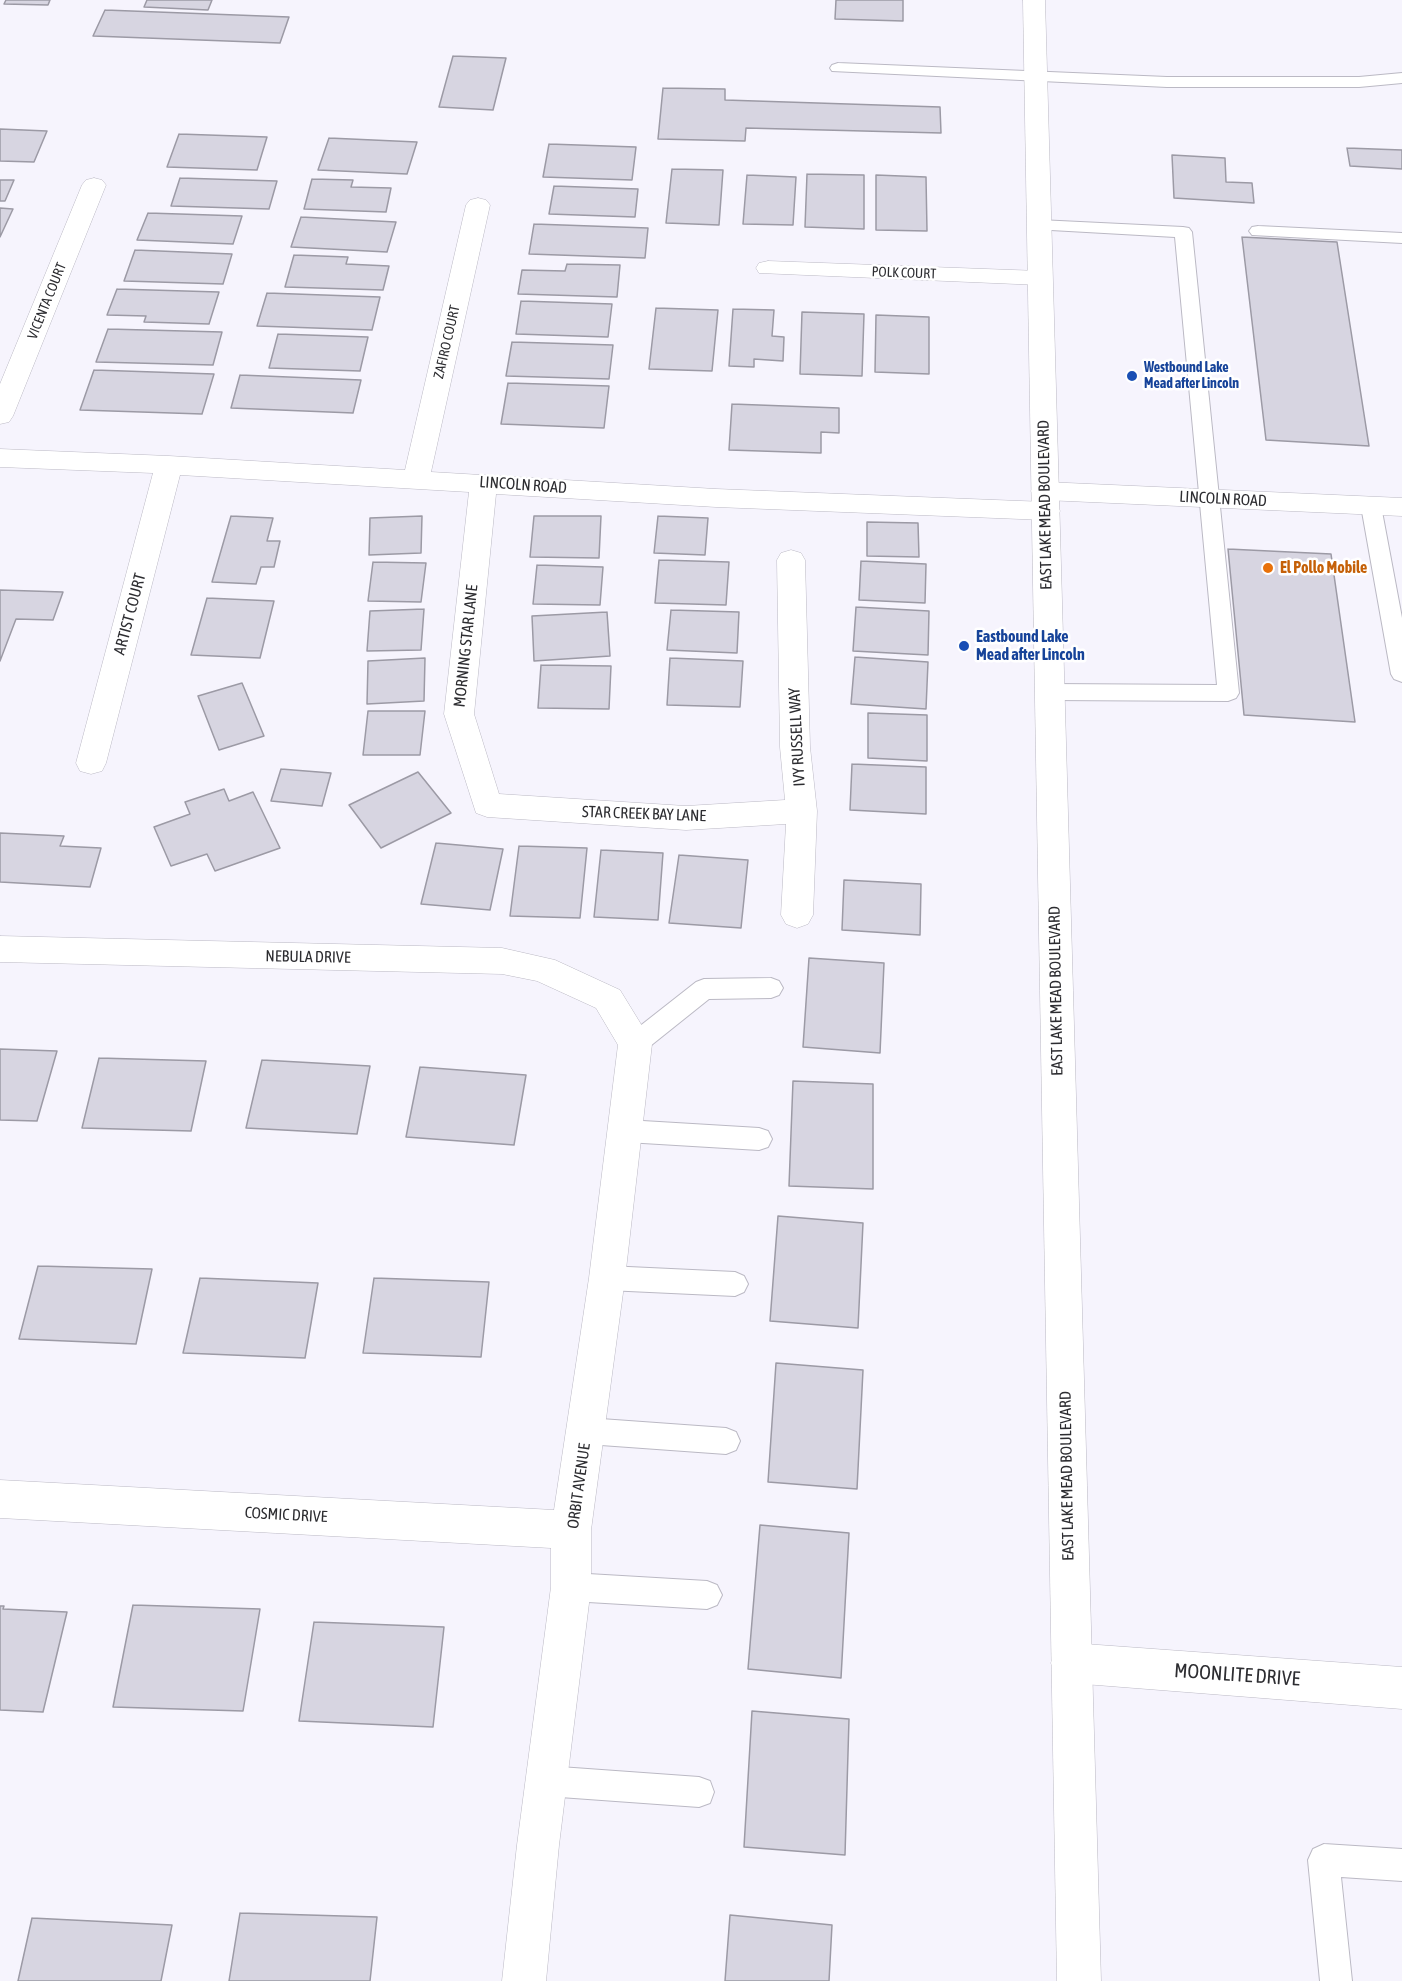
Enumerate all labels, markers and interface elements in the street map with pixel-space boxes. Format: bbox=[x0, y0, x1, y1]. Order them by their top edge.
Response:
street label: VICENTA COURT bbox=[24, 260, 70, 342]
street label: POLK COURT bbox=[871, 263, 937, 283]
street label: ZAFIRO COURT bbox=[430, 304, 464, 380]
place label: Westbound Lake Mead after Lincoln bbox=[1144, 360, 1239, 392]
marker: Westbound Lake Mead after Lincoln bbox=[1125, 369, 1139, 383]
street label: EAST LAKE MEAD BOULEVARD bbox=[1034, 420, 1056, 590]
street label: LINCOLN ROAD bbox=[479, 472, 567, 498]
street label: LINCOLN ROAD bbox=[1179, 487, 1267, 511]
place label: El Pollo Mobile bbox=[1280, 558, 1367, 578]
marker: El Pollo Mobile bbox=[1261, 561, 1275, 575]
street label: ARTIST COURT bbox=[110, 571, 150, 657]
street label: MORNING STAR LANE bbox=[450, 584, 482, 708]
place label: Eastbound Lake Mead after Lincoln bbox=[976, 627, 1085, 665]
marker: Eastbound Lake Mead after Lincoln bbox=[957, 639, 971, 653]
street label: IVY RUSSELL WAY bbox=[785, 687, 809, 787]
street label: STAR CREEK BAY LANE bbox=[582, 802, 706, 826]
street label: EAST LAKE MEAD BOULEVARD bbox=[1045, 906, 1067, 1076]
street label: NEBULA DRIVE bbox=[265, 947, 351, 967]
street label: EAST LAKE MEAD BOULEVARD bbox=[1056, 1391, 1078, 1561]
street label: ORBIT AVENUE bbox=[564, 1442, 594, 1530]
street label: COSMIC DRIVE bbox=[244, 1503, 328, 1527]
street label: MOONLITE DRIVE bbox=[1173, 1659, 1301, 1691]

